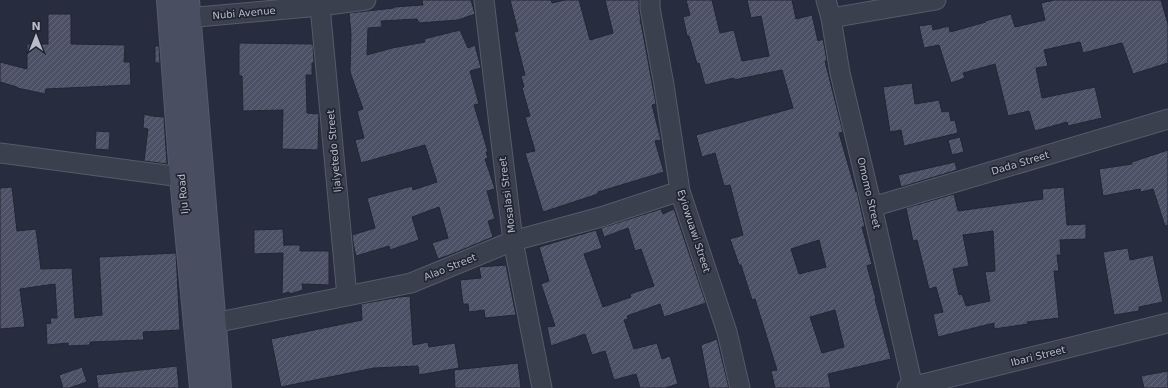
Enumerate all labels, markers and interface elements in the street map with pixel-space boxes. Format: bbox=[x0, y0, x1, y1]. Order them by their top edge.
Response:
street label: Nubi Avenue bbox=[212, 5, 276, 21]
north arrow bbox=[16, 16, 56, 56]
text: N bbox=[31, 20, 41, 33]
street label: Ijaiyetedo Street bbox=[325, 109, 343, 193]
street label: Dada Street bbox=[990, 149, 1050, 177]
street label: Mosalasi Street bbox=[497, 156, 517, 234]
street label: Omomo Street bbox=[855, 156, 883, 230]
street label: Iju Road bbox=[176, 173, 190, 215]
street label: Eyiowuawi Street bbox=[675, 188, 713, 274]
street label: Alao Street bbox=[422, 251, 478, 282]
street label: Ibari Street bbox=[1010, 344, 1067, 368]

